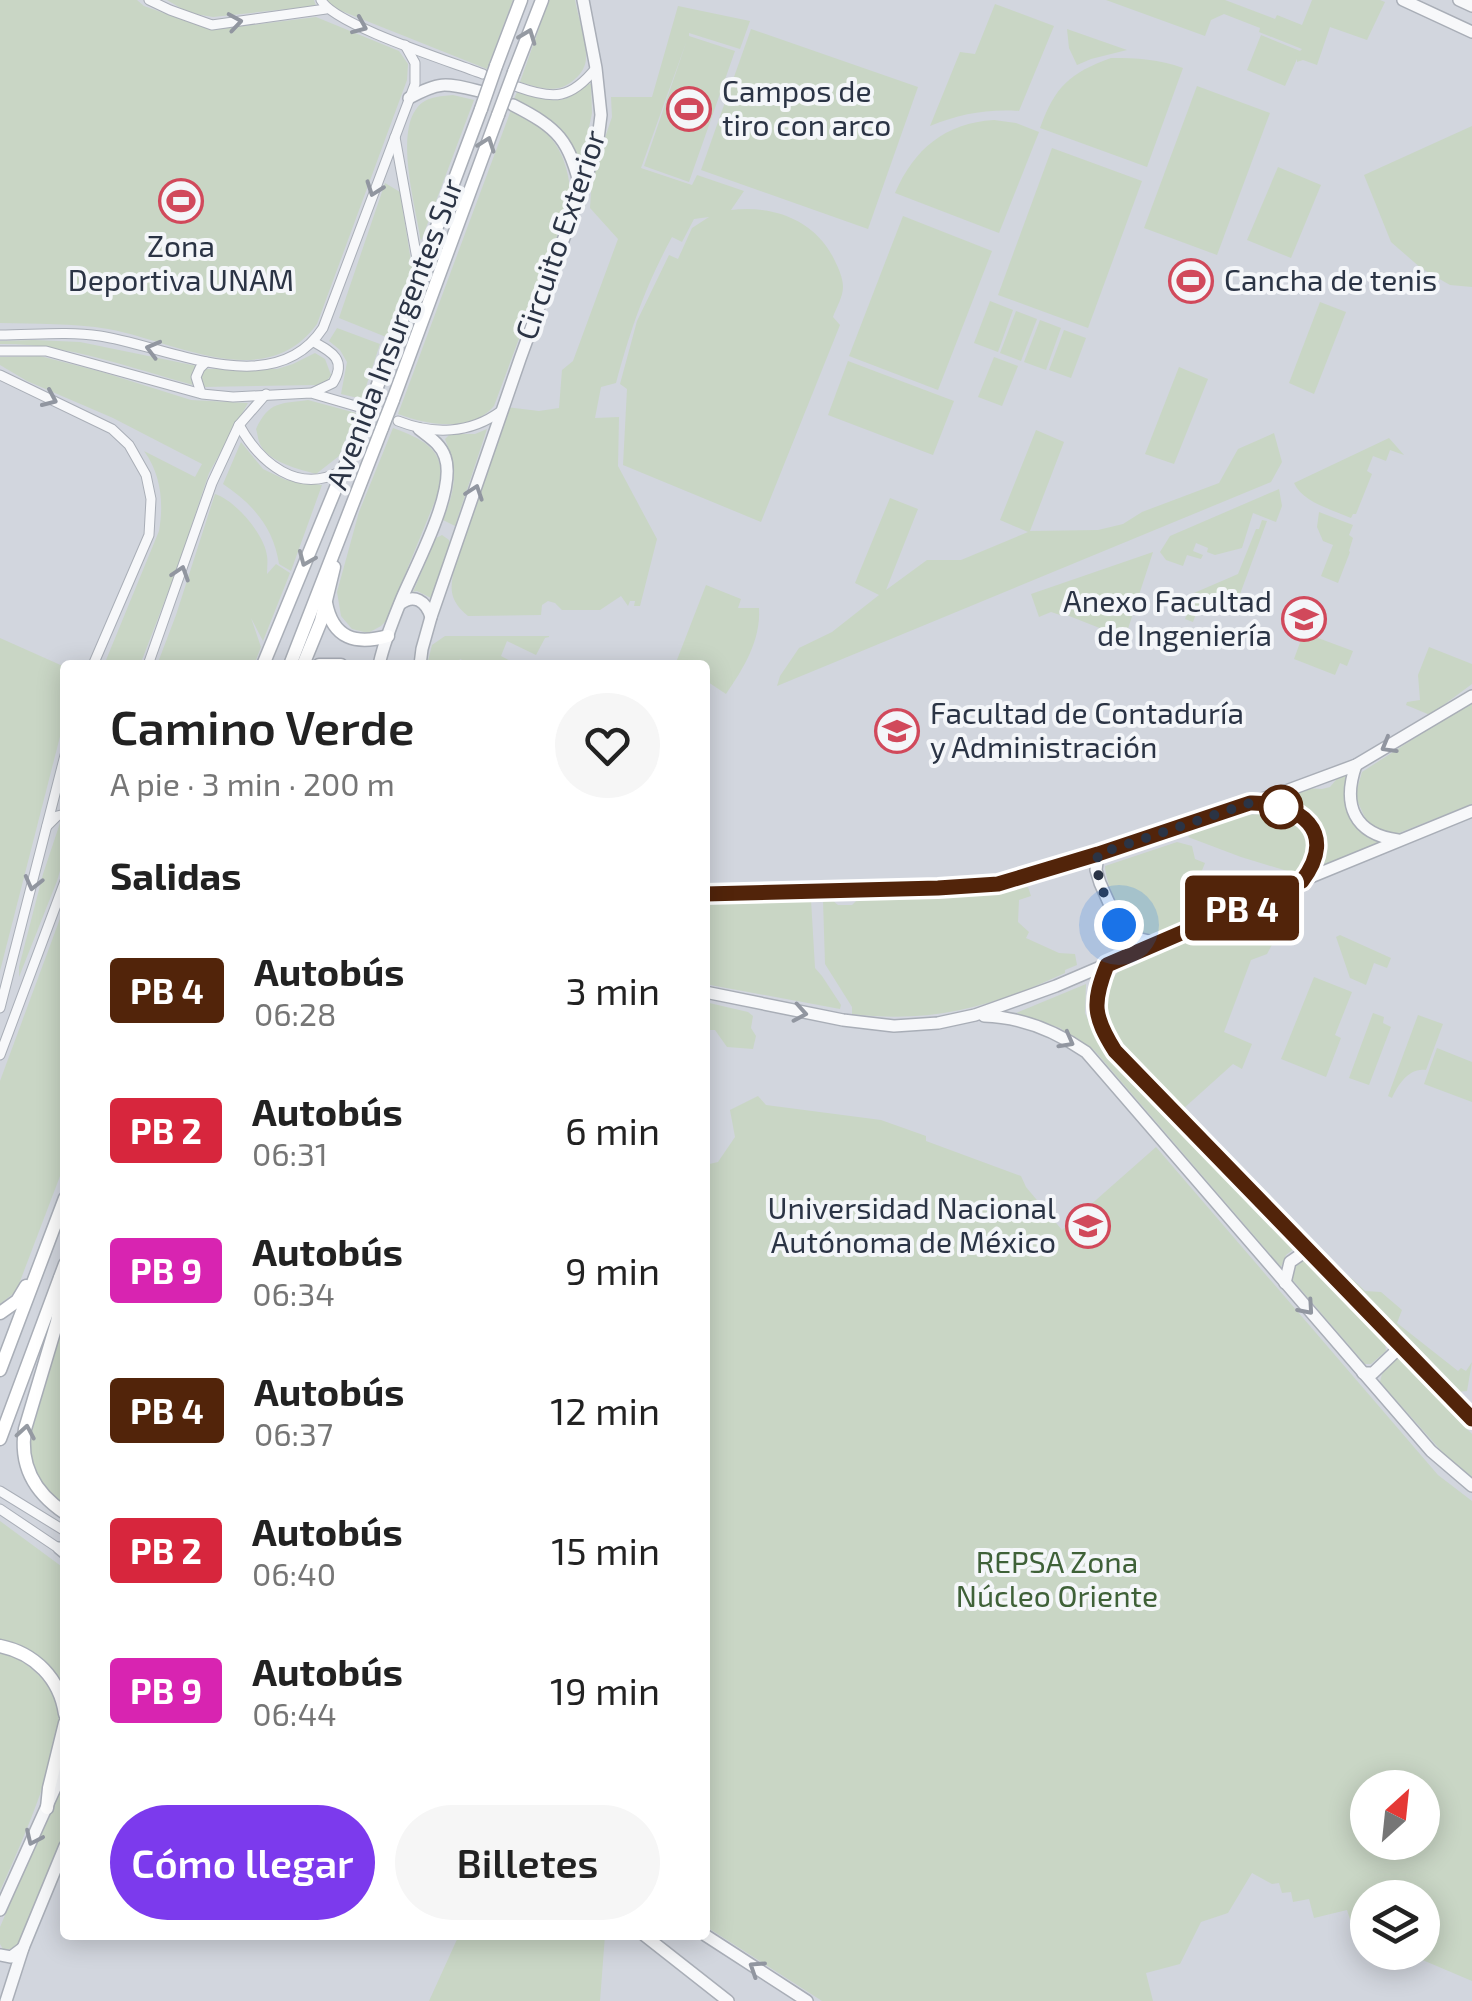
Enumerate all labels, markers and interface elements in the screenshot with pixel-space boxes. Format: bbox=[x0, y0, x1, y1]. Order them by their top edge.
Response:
one-way arrow bbox=[227, 12, 244, 33]
one-way arrow bbox=[350, 14, 368, 34]
one-way arrow bbox=[516, 28, 536, 46]
place label: Campos de tiro con arco bbox=[722, 72, 891, 142]
sports icon: Campos de tiro con arco bbox=[666, 86, 712, 132]
street label: Circuito Exterior bbox=[506, 125, 612, 344]
one-way arrow bbox=[475, 137, 496, 154]
street label: Avenida Insurgentes Sur bbox=[317, 173, 469, 494]
sports icon: Zona Deportiva UNAM bbox=[158, 178, 204, 224]
one-way arrow bbox=[366, 179, 386, 197]
place label: Zona Deportiva UNAM bbox=[68, 227, 294, 297]
sports icon: Cancha de tenis bbox=[1168, 258, 1214, 304]
place label: Cancha de tenis bbox=[1224, 261, 1437, 297]
one-way arrow bbox=[145, 340, 162, 361]
one-way arrow bbox=[40, 386, 58, 406]
one-way arrow bbox=[463, 484, 483, 501]
one-way arrow bbox=[298, 549, 318, 567]
one-way arrow bbox=[169, 565, 189, 582]
place label: Anexo Facultad de Ingeniería bbox=[1063, 582, 1272, 652]
school or university icon: Anexo Facultad de Ingeniería bbox=[1281, 596, 1327, 642]
button: heart bbox=[555, 693, 660, 798]
place label: Facultad de Contaduría y Administración bbox=[930, 694, 1244, 764]
text: Camino Verde bbox=[110, 697, 414, 755]
school or university icon: Facultad de Contaduría y Administración bbox=[874, 708, 920, 754]
one-way arrow bbox=[1381, 734, 1399, 754]
text: A pie · 3 min · 200 m bbox=[110, 764, 395, 802]
unlabelled marker bbox=[1260, 786, 1302, 828]
text: Salidas bbox=[110, 852, 241, 898]
one-way arrow bbox=[23, 874, 44, 891]
line badge: PB 4 bbox=[1172, 876, 1312, 940]
text: PB 4 bbox=[1205, 887, 1279, 929]
your location bbox=[1094, 900, 1144, 950]
text: Autobús bbox=[254, 948, 405, 994]
text: 3 min bbox=[566, 967, 660, 1013]
text: PB 4 bbox=[130, 969, 204, 1011]
text: 06:28 bbox=[254, 994, 336, 1032]
one-way arrow bbox=[792, 1001, 809, 1022]
one-way arrow bbox=[1056, 1029, 1074, 1049]
text: Autobús bbox=[252, 1088, 403, 1134]
text: 6 min bbox=[565, 1107, 660, 1153]
text: PB 2 bbox=[130, 1109, 202, 1151]
text: 06:31 bbox=[252, 1134, 328, 1172]
place label: Universidad Nacional Autónoma de México bbox=[767, 1189, 1056, 1259]
school or university icon: Universidad Nacional Autónoma de México bbox=[1065, 1203, 1111, 1249]
text: Autobús bbox=[252, 1228, 403, 1274]
text: 9 min bbox=[565, 1247, 660, 1293]
text: PB 9 bbox=[130, 1249, 202, 1291]
text: 06:34 bbox=[252, 1274, 335, 1312]
one-way arrow bbox=[1295, 1296, 1313, 1315]
text: Autobús bbox=[254, 1368, 405, 1414]
text: 12 min bbox=[550, 1387, 660, 1433]
text: PB 4 bbox=[130, 1389, 204, 1431]
text: 06:37 bbox=[254, 1414, 333, 1452]
one-way arrow bbox=[15, 1424, 36, 1440]
text: Autobús bbox=[252, 1508, 403, 1554]
text: 15 min bbox=[551, 1527, 660, 1573]
text: PB 2 bbox=[130, 1529, 202, 1571]
park label: REPSA Zona Núcleo Oriente bbox=[956, 1543, 1158, 1613]
text: 06:40 bbox=[252, 1554, 336, 1592]
text: Autobús bbox=[252, 1648, 403, 1694]
text: 19 min bbox=[550, 1667, 660, 1713]
text: PB 9 bbox=[130, 1669, 202, 1711]
text: 06:44 bbox=[252, 1694, 337, 1732]
north arrow bbox=[1350, 1770, 1440, 1860]
map controls bbox=[1350, 1770, 1440, 1970]
button: Cómo llegar bbox=[110, 1805, 375, 1920]
button: Billetes bbox=[395, 1805, 660, 1920]
one-way arrow bbox=[26, 1828, 46, 1846]
button: layers bbox=[1350, 1880, 1440, 1970]
one-way arrow bbox=[748, 1961, 766, 1980]

